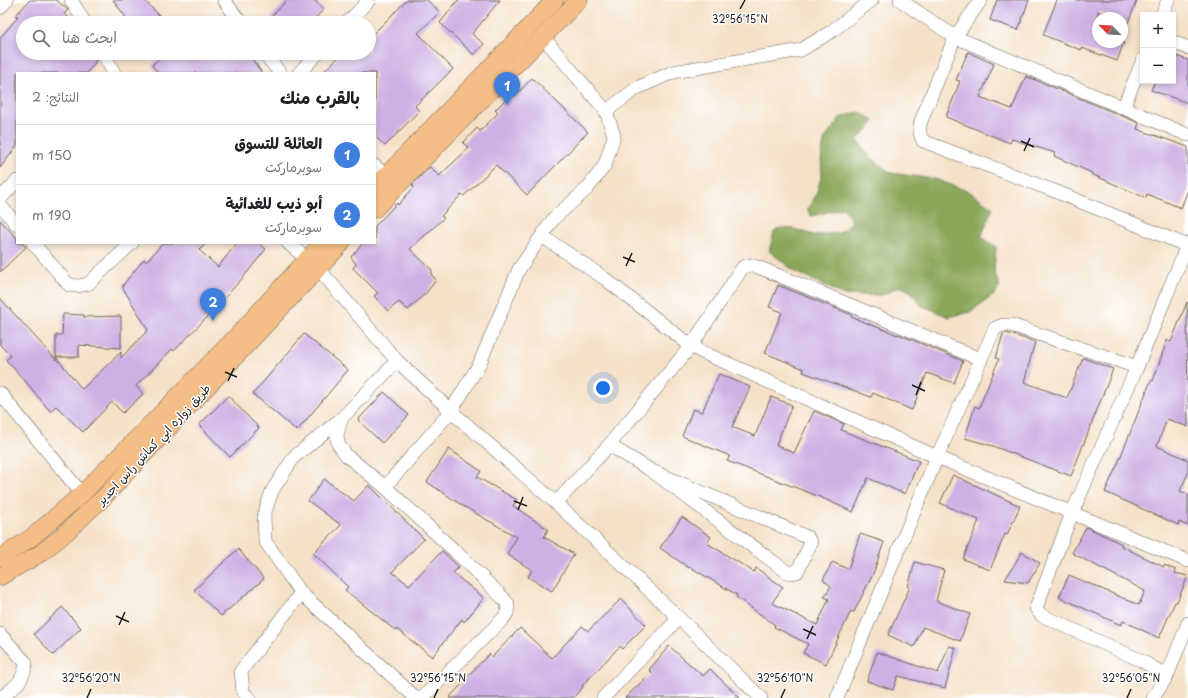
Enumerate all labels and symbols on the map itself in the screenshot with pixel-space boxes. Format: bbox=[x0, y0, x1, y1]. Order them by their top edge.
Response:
text: 32°56'15"N bbox=[712, 11, 768, 26]
north arrow bbox=[1092, 12, 1128, 48]
pin: 1 bbox=[494, 72, 520, 105]
pin: 2 bbox=[200, 288, 226, 321]
your location bbox=[593, 378, 613, 398]
street label: طريق زواره ابي كماش راس اجدير bbox=[91, 379, 216, 511]
text: 32°56'20"N bbox=[61, 670, 121, 685]
text: 32°56'15"N bbox=[410, 670, 466, 685]
text: 32°56'10"N bbox=[757, 670, 814, 685]
text: 32°56'05"N bbox=[1102, 670, 1160, 685]

